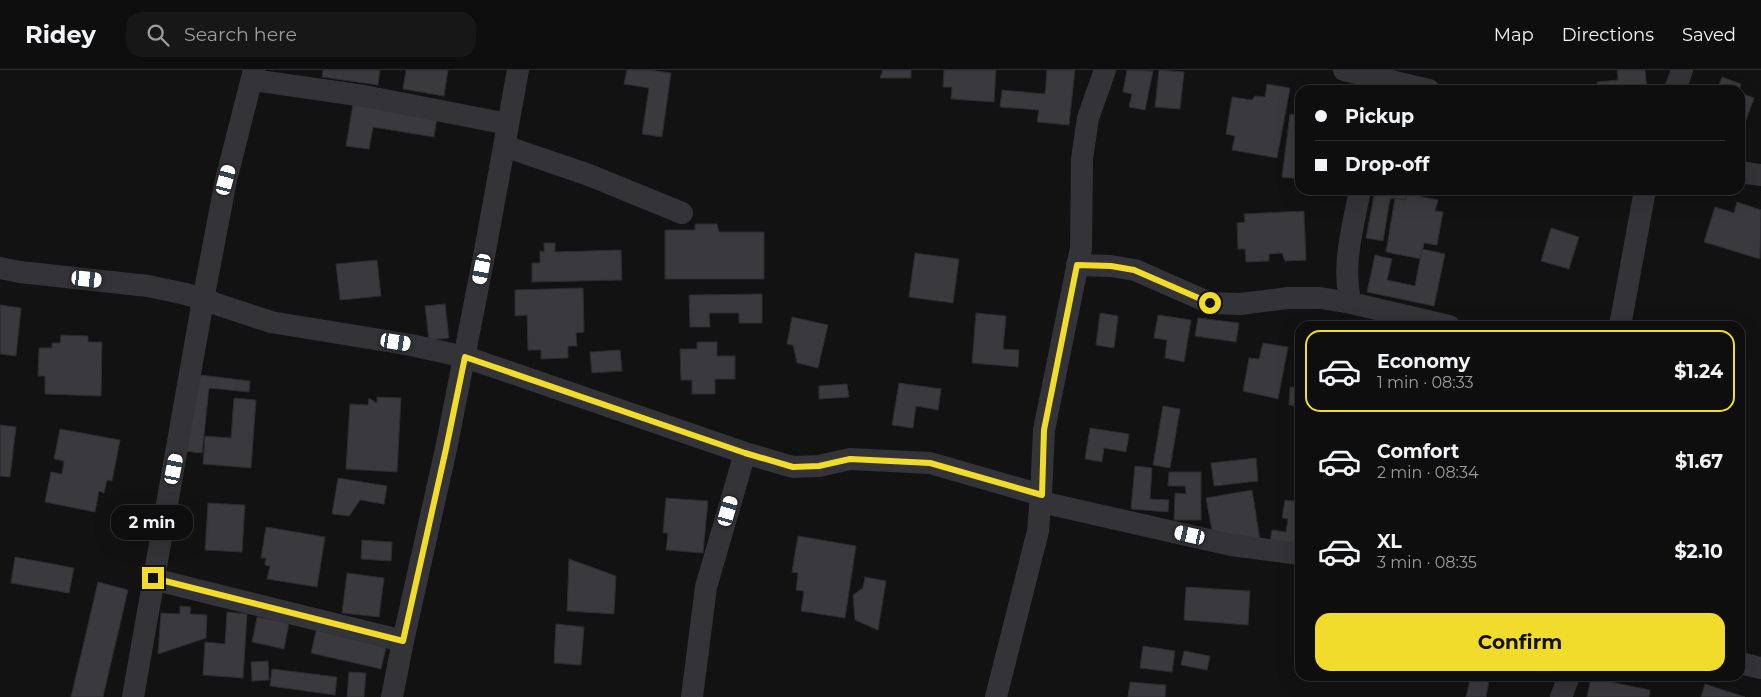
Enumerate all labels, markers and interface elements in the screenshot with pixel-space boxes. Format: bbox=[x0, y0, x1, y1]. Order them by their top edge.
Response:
search box bbox=[126, 12, 476, 57]
text: Ridey bbox=[25, 20, 96, 49]
icon: search bbox=[144, 21, 172, 49]
text: Search here bbox=[184, 23, 297, 46]
text: Map bbox=[1494, 24, 1534, 46]
text: Directions bbox=[1562, 24, 1654, 46]
text: Saved bbox=[1682, 24, 1736, 46]
text: Pickup bbox=[1345, 105, 1414, 128]
text: Drop-off bbox=[1345, 153, 1429, 176]
car bbox=[214, 164, 237, 196]
car bbox=[471, 253, 492, 285]
car bbox=[71, 270, 102, 288]
route start bbox=[1199, 292, 1221, 314]
car bbox=[380, 332, 411, 352]
icon: car bbox=[1317, 349, 1362, 394]
text: Economy bbox=[1377, 350, 1470, 373]
text: $1.24 bbox=[1674, 360, 1723, 383]
text: 1 min · 08:33 bbox=[1377, 373, 1474, 392]
icon: car bbox=[1317, 439, 1362, 484]
text: Comfort bbox=[1377, 440, 1459, 463]
text: $1.67 bbox=[1675, 450, 1723, 473]
car bbox=[163, 453, 184, 485]
text: 2 min · 08:34 bbox=[1377, 463, 1479, 482]
car bbox=[716, 495, 739, 527]
callout: 2 min bbox=[112, 506, 194, 540]
text: 2 min bbox=[129, 513, 175, 532]
car bbox=[1173, 524, 1206, 546]
icon: car bbox=[1317, 529, 1362, 574]
text: XL bbox=[1377, 530, 1402, 553]
text: $2.10 bbox=[1674, 540, 1723, 563]
text: 3 min · 08:35 bbox=[1377, 553, 1477, 572]
route end bbox=[142, 567, 164, 589]
button: Confirm bbox=[1315, 613, 1725, 671]

